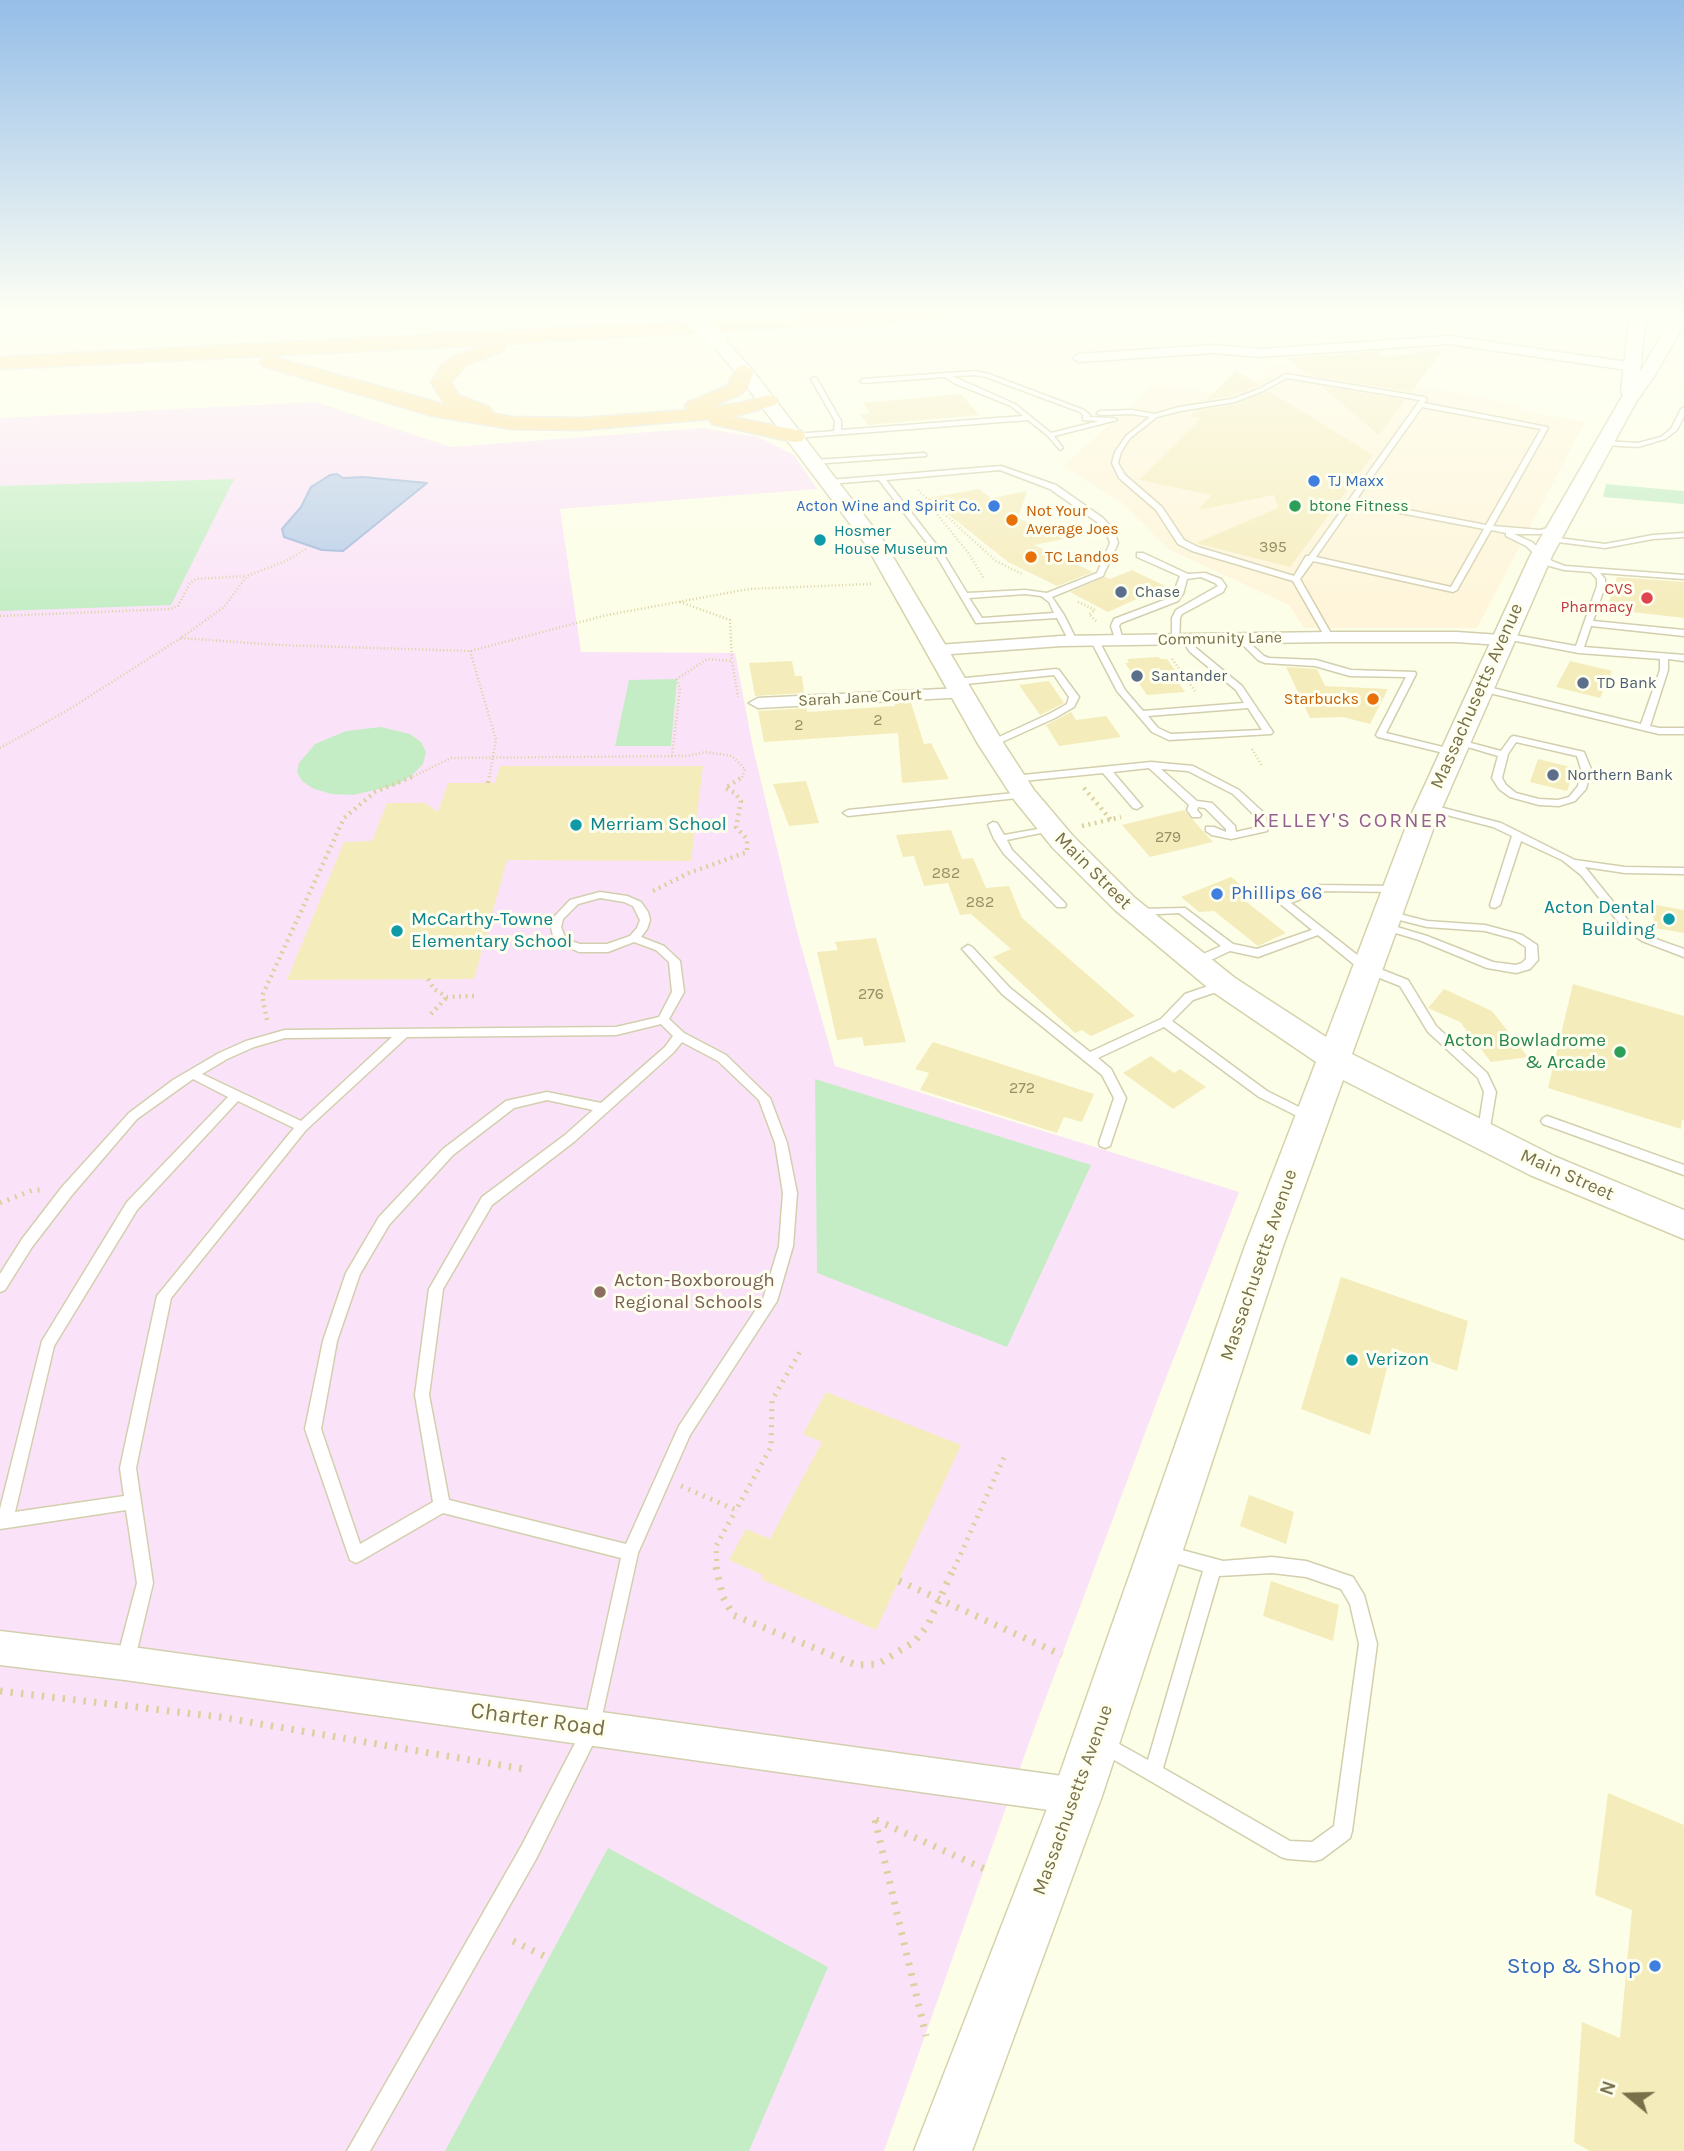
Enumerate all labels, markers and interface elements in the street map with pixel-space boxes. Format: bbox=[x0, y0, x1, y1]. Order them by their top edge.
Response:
place label: TJ Maxx bbox=[1328, 471, 1384, 491]
marker: TJ Maxx bbox=[1306, 473, 1322, 489]
place label: Acton Wine and Spirit Co. bbox=[796, 496, 980, 516]
place label: btone Fitness bbox=[1309, 496, 1409, 516]
marker: Acton Wine and Spirit Co. bbox=[986, 498, 1002, 514]
marker: btone Fitness bbox=[1287, 498, 1303, 514]
place label: Not Your Average Joes bbox=[1026, 501, 1119, 539]
marker: Not Your Average Joes bbox=[1004, 512, 1020, 528]
place label: Hosmer House Museum bbox=[834, 521, 948, 559]
marker: Hosmer House Museum bbox=[812, 532, 828, 548]
house number: 395 bbox=[1259, 537, 1287, 557]
place label: TC Landos bbox=[1045, 547, 1119, 567]
marker: TC Landos bbox=[1023, 549, 1039, 565]
place label: CVS Pharmacy bbox=[1560, 579, 1633, 617]
place label: Chase bbox=[1135, 582, 1180, 602]
marker: Chase bbox=[1113, 584, 1129, 600]
marker: CVS Pharmacy bbox=[1639, 590, 1655, 606]
street label: Massachusetts Avenue bbox=[1426, 600, 1528, 792]
street label: Community Lane bbox=[1158, 628, 1282, 650]
place label: Santander bbox=[1151, 666, 1227, 686]
marker: Santander bbox=[1129, 668, 1145, 684]
place label: TD Bank bbox=[1597, 673, 1657, 693]
marker: TD Bank bbox=[1575, 675, 1591, 691]
street label: Sarah Jane Court bbox=[798, 685, 922, 711]
place label: Starbucks bbox=[1284, 689, 1359, 709]
marker: Starbucks bbox=[1365, 691, 1381, 707]
house number: 2 bbox=[873, 710, 883, 730]
house number: 2 bbox=[794, 715, 804, 735]
place label: Northern Bank bbox=[1567, 765, 1673, 785]
marker: Northern Bank bbox=[1545, 767, 1561, 783]
district label: KELLEY'S CORNER bbox=[1255, 808, 1447, 834]
place label: Merriam School bbox=[590, 814, 727, 836]
marker: Merriam School bbox=[568, 817, 584, 833]
street label: Main Street bbox=[1049, 827, 1137, 915]
house number: 279 bbox=[1155, 827, 1181, 847]
house number: 282 bbox=[932, 863, 960, 883]
place label: Phillips 66 bbox=[1231, 883, 1322, 905]
marker: Phillips 66 bbox=[1209, 886, 1225, 902]
house number: 282 bbox=[966, 892, 994, 912]
place label: Acton Dental Building bbox=[1544, 897, 1655, 941]
place label: McCarthy-Towne Elementary School bbox=[411, 909, 572, 953]
marker: Acton Dental Building bbox=[1661, 911, 1677, 927]
marker: McCarthy-Towne Elementary School bbox=[389, 923, 405, 939]
house number: 276 bbox=[858, 984, 884, 1004]
place label: Acton Bowladrome & Arcade bbox=[1444, 1030, 1606, 1074]
marker: Acton Bowladrome & Arcade bbox=[1612, 1044, 1628, 1060]
house number: 272 bbox=[1009, 1078, 1035, 1098]
street label: Main Street bbox=[1517, 1144, 1617, 1206]
street label: Massachusetts Avenue bbox=[1216, 1166, 1302, 1364]
place label: Acton-Boxborough Regional Schools bbox=[614, 1270, 775, 1314]
marker: Acton-Boxborough Regional Schools bbox=[592, 1284, 608, 1300]
place label: Verizon bbox=[1366, 1349, 1429, 1371]
marker: Verizon bbox=[1344, 1352, 1360, 1368]
street label: Charter Road bbox=[469, 1697, 607, 1743]
street label: Massachusetts Avenue bbox=[1028, 1702, 1118, 1898]
place label: Stop & Shop bbox=[1507, 1952, 1641, 1980]
marker: Stop & Shop bbox=[1647, 1958, 1663, 1974]
north arrow bbox=[1593, 2060, 1663, 2130]
text: N bbox=[1596, 2078, 1621, 2098]

